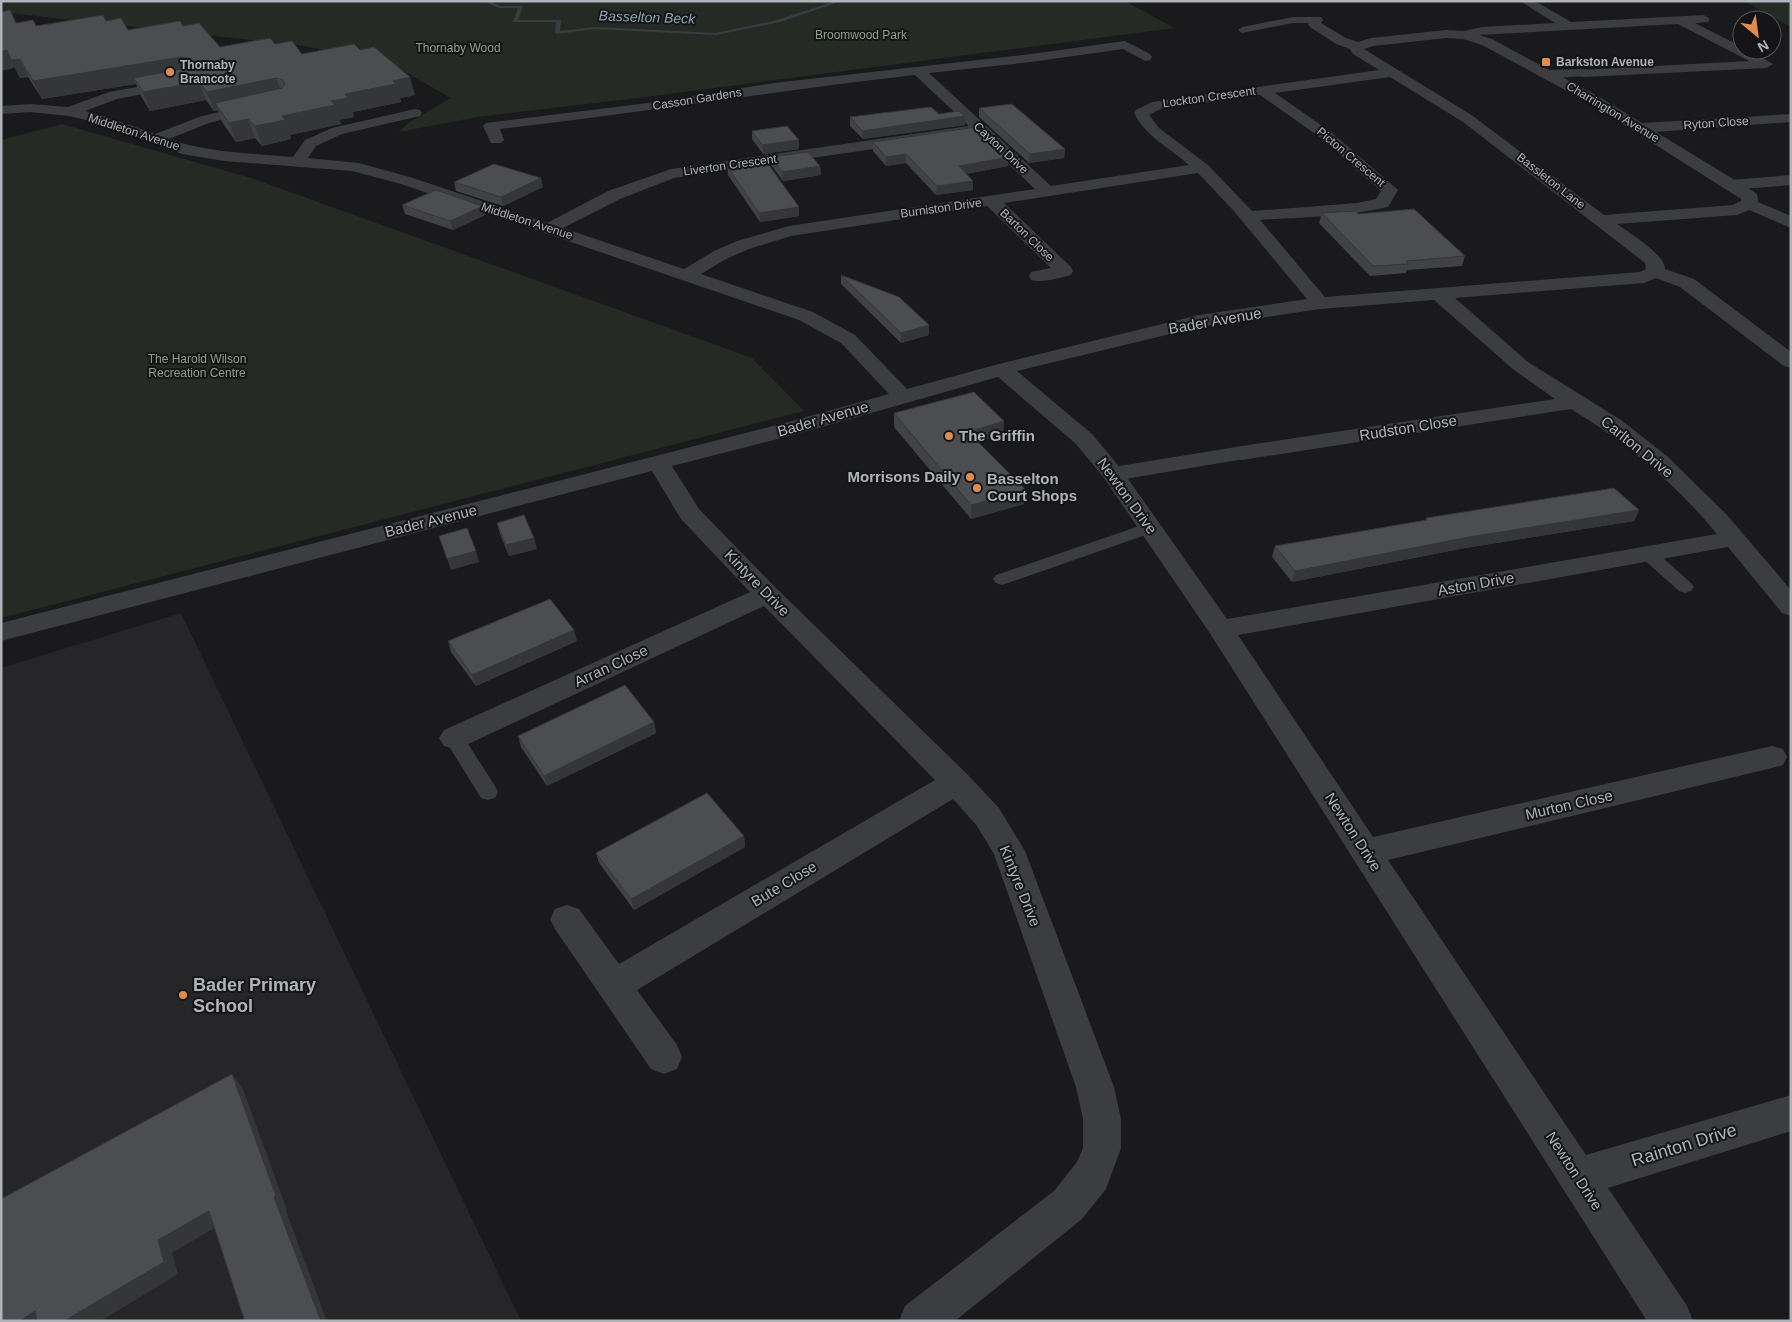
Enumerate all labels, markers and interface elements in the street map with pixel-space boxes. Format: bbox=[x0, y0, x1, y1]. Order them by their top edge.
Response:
water label: Basselton Beck bbox=[599, 7, 696, 27]
north arrow bbox=[1732, 10, 1782, 60]
park label: Broomwood Park bbox=[815, 28, 908, 42]
text: N bbox=[1755, 37, 1772, 56]
park label: Thornaby Wood bbox=[415, 41, 501, 55]
place label: Barkston Avenue bbox=[1556, 55, 1654, 69]
marker: Barkston Avenue bbox=[1540, 56, 1552, 68]
place label: Thornaby Bramcote bbox=[180, 58, 236, 86]
marker: Thornaby Bramcote bbox=[164, 66, 176, 78]
street label: Charrington Avenue bbox=[1564, 79, 1662, 145]
street label: Lockton Crescent bbox=[1162, 83, 1257, 110]
street label: Casson Gardens bbox=[651, 85, 743, 113]
street label: Middleton Avenue bbox=[87, 111, 182, 153]
street label: Ryton Close bbox=[1683, 114, 1749, 132]
street label: Cayton Drive bbox=[971, 119, 1031, 177]
street label: Picton Crescent bbox=[1314, 124, 1388, 190]
street label: Bassleton Lane bbox=[1514, 150, 1588, 212]
street label: Liverton Crescent bbox=[682, 151, 778, 178]
street label: Burniston Drive bbox=[899, 195, 983, 221]
street label: Middleton Avenue bbox=[480, 200, 575, 242]
street label: Barton Close bbox=[997, 206, 1057, 264]
street label: Bader Avenue bbox=[1167, 304, 1263, 337]
park label: The Harold Wilson Recreation Centre bbox=[148, 352, 246, 380]
street label: Bader Avenue bbox=[775, 397, 870, 440]
street label: Rudston Close bbox=[1358, 411, 1458, 444]
street label: Carlton Drive bbox=[1598, 412, 1677, 481]
place label: The Griffin bbox=[959, 427, 1035, 444]
marker: The Griffin bbox=[943, 430, 955, 442]
street label: Newton Drive bbox=[1094, 454, 1161, 537]
place label: Morrisons Daily bbox=[847, 468, 961, 485]
place label: Basselton Court Shops bbox=[987, 470, 1077, 504]
marker: Morrisons Daily bbox=[964, 471, 976, 483]
marker: Basselton Court Shops bbox=[971, 482, 983, 494]
street label: Bader Avenue bbox=[383, 501, 479, 540]
street label: Kintyre Drive bbox=[721, 546, 793, 619]
street label: Aston Drive bbox=[1436, 568, 1516, 599]
street label: Arran Close bbox=[571, 641, 650, 690]
street label: Murton Close bbox=[1524, 786, 1614, 823]
street label: Newton Drive bbox=[1322, 789, 1385, 874]
street label: Kintyre Drive bbox=[997, 843, 1044, 929]
street label: Bute Close bbox=[748, 857, 820, 910]
place label: Bader Primary School bbox=[193, 975, 316, 1016]
marker: Bader Primary School bbox=[177, 989, 189, 1001]
street label: Rainton Drive bbox=[1629, 1119, 1739, 1171]
street label: Newton Drive bbox=[1543, 1128, 1606, 1213]

